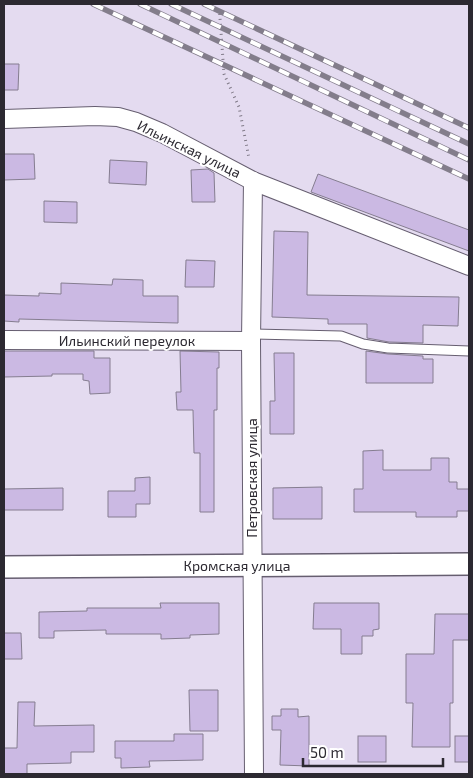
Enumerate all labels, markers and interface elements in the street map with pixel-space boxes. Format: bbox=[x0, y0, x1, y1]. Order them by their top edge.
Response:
street label: Ильинская улица bbox=[135, 116, 244, 181]
street label: Ильинский переулок bbox=[59, 332, 196, 349]
street label: Петровская улица bbox=[243, 418, 260, 538]
street label: Кромская улица bbox=[184, 557, 290, 574]
scale bar bbox=[303, 736, 443, 768]
text: 50 m bbox=[310, 743, 344, 761]

